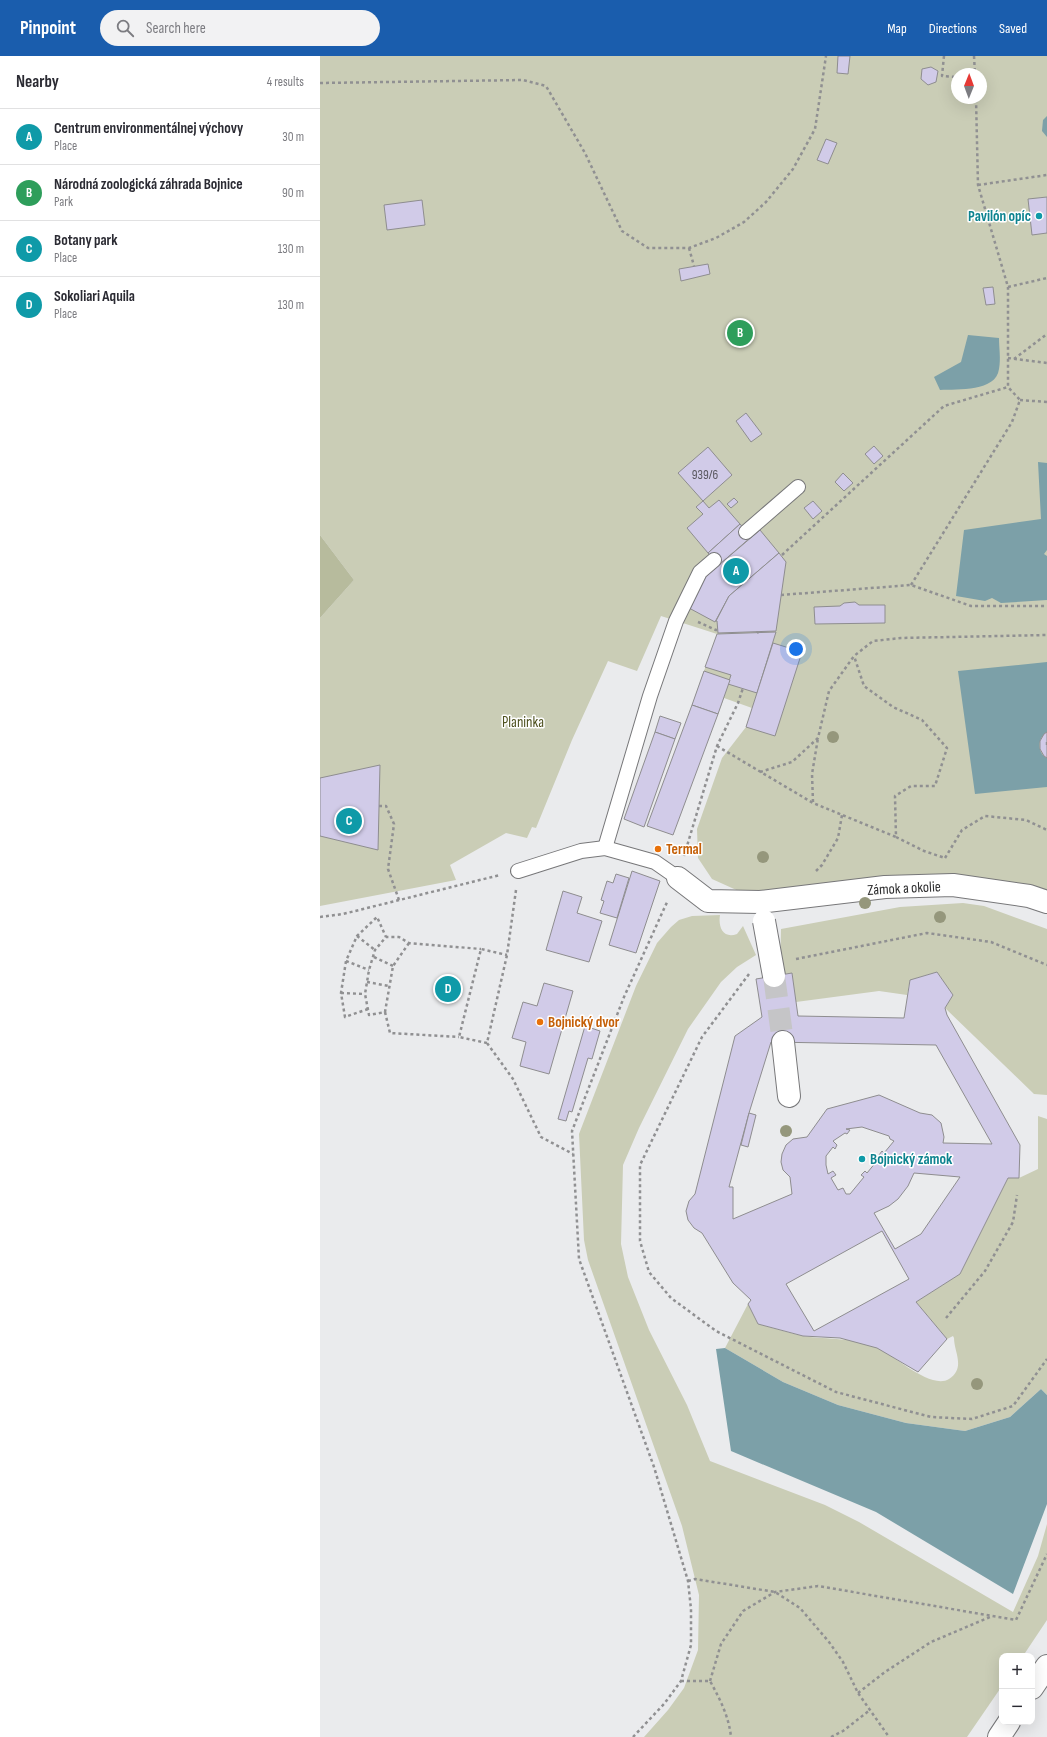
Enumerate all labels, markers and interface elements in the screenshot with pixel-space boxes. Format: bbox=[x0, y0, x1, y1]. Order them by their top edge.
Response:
search box bbox=[100, 10, 380, 46]
text: Pinpoint bbox=[20, 17, 76, 40]
icon: search bbox=[114, 17, 136, 39]
text: Search here bbox=[146, 19, 206, 38]
text: Map bbox=[887, 20, 907, 37]
text: Directions bbox=[929, 20, 977, 37]
text: Saved bbox=[999, 20, 1027, 37]
north arrow bbox=[951, 68, 987, 104]
text: Nearby bbox=[16, 72, 59, 92]
text: 4 results bbox=[267, 74, 304, 90]
text: Centrum environmentálnej výchovy bbox=[54, 119, 243, 138]
text: A bbox=[26, 129, 32, 145]
text: 30 m bbox=[282, 129, 304, 145]
text: Place bbox=[54, 138, 77, 154]
text: Národná zoologická záhrada Bojnice bbox=[54, 175, 243, 194]
text: B bbox=[26, 185, 32, 201]
text: 90 m bbox=[282, 185, 304, 201]
text: Park bbox=[54, 194, 73, 210]
place label: Pavilón opíc bbox=[968, 207, 1031, 226]
marker: Pavilón opíc bbox=[1034, 211, 1044, 221]
text: Botany park bbox=[54, 231, 118, 250]
text: C bbox=[26, 241, 32, 257]
text: 130 m bbox=[278, 241, 304, 257]
text: Place bbox=[54, 250, 77, 266]
text: Sokoliari Aquila bbox=[54, 287, 135, 306]
text: D bbox=[26, 297, 32, 313]
text: 130 m bbox=[278, 297, 304, 313]
text: Place bbox=[54, 306, 77, 322]
pin: B bbox=[727, 318, 753, 348]
house number: 939/6 bbox=[692, 467, 719, 483]
pin: A bbox=[723, 556, 749, 586]
your location bbox=[786, 639, 806, 659]
park label: Planinka bbox=[502, 713, 544, 732]
pin: C bbox=[336, 806, 362, 836]
place label: Termal bbox=[666, 840, 702, 859]
marker: Termal bbox=[653, 844, 663, 854]
street label: Zámok a okolie bbox=[867, 877, 941, 900]
pin: D bbox=[435, 974, 461, 1004]
place label: Bojnický dvor bbox=[548, 1013, 620, 1032]
marker: Bojnický dvor bbox=[535, 1017, 545, 1027]
place label: Bojnický zámok bbox=[870, 1150, 953, 1169]
marker: Bojnický zámok bbox=[857, 1154, 867, 1164]
map controls bbox=[999, 1653, 1035, 1725]
button: + bbox=[999, 1653, 1035, 1689]
button: − bbox=[999, 1689, 1035, 1725]

